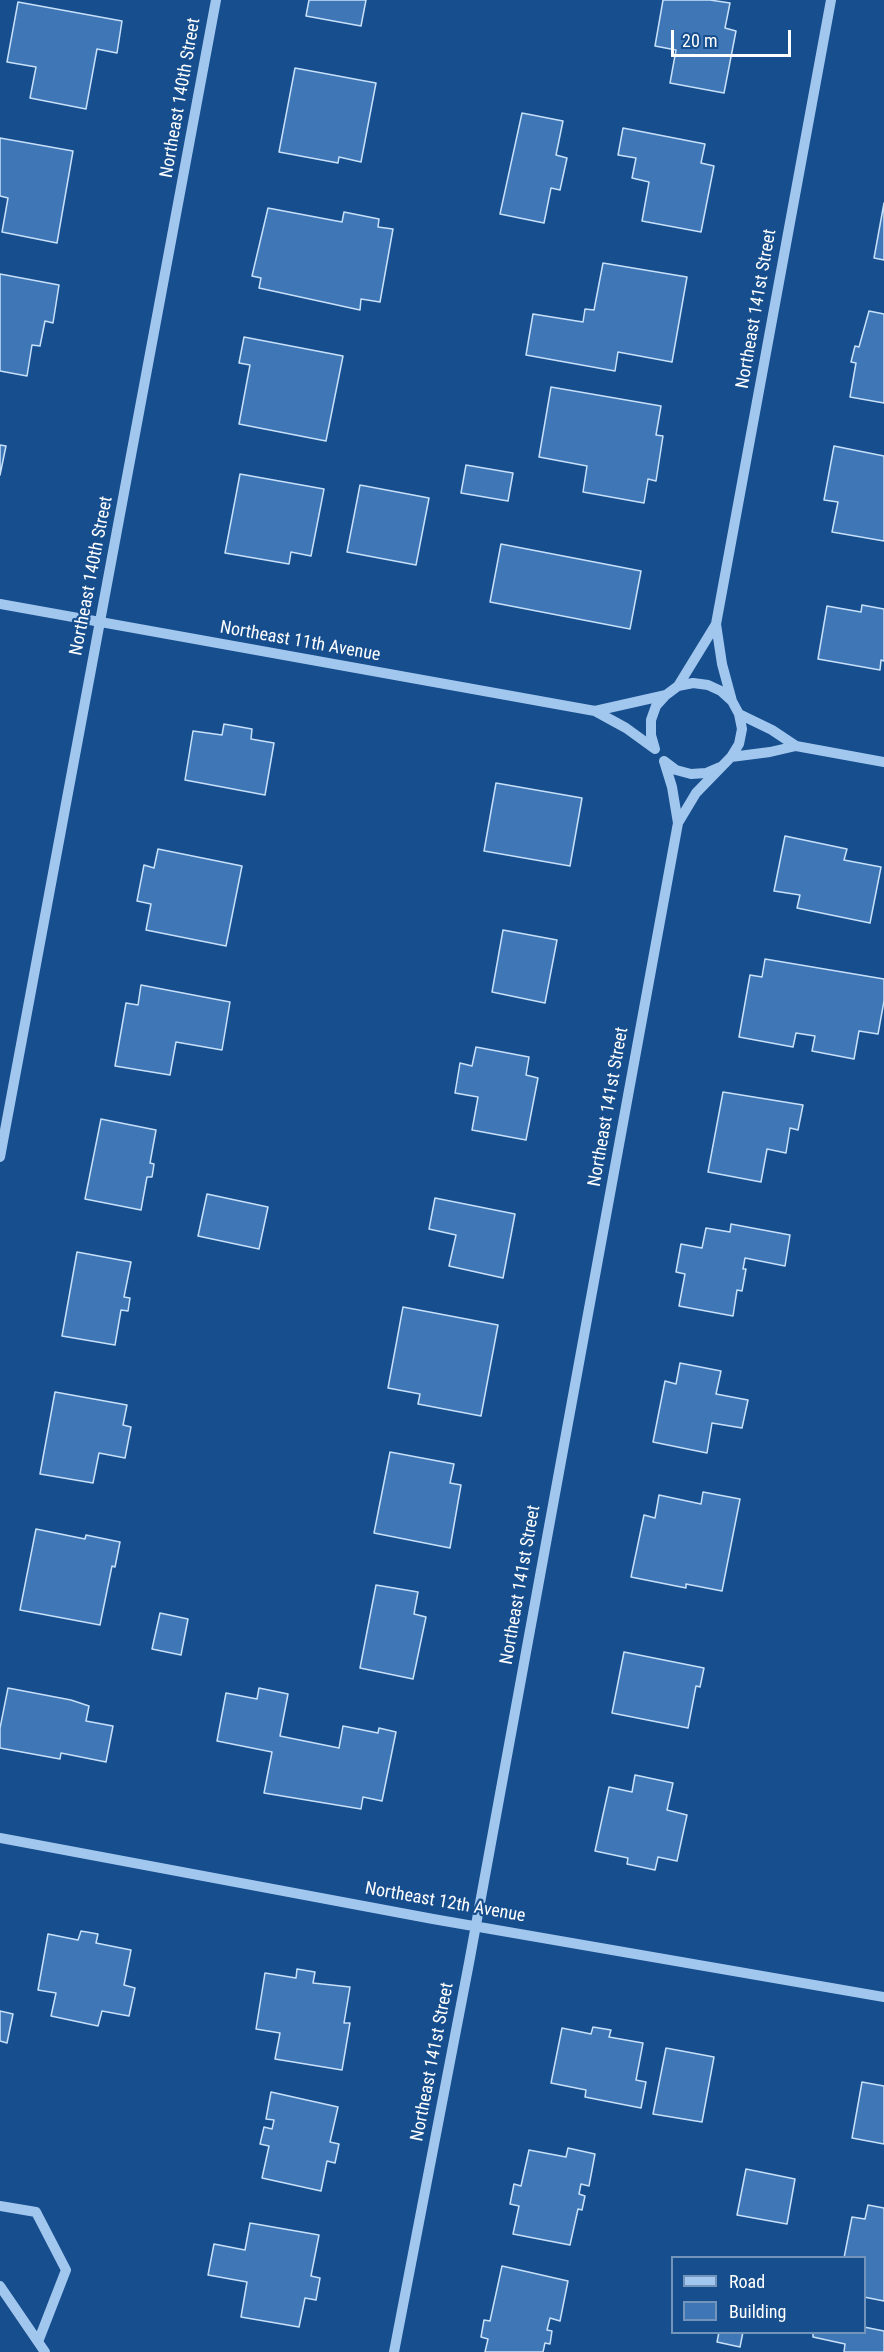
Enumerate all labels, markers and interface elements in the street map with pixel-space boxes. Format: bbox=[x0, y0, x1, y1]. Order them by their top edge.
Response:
street label: Northeast 140th Street bbox=[156, 16, 206, 180]
scale bar bbox=[674, 18, 794, 56]
text: 20 m bbox=[682, 30, 717, 51]
street label: Northeast 141st Street bbox=[732, 228, 782, 390]
street label: Northeast 140th Street bbox=[66, 495, 118, 657]
street label: Northeast 11th Avenue bbox=[218, 617, 382, 667]
street label: Northeast 141st Street bbox=[584, 1026, 634, 1188]
street label: Northeast 141st Street bbox=[496, 1504, 546, 1666]
street label: Northeast 12th Avenue bbox=[363, 1878, 527, 1928]
street label: Northeast 141st Street bbox=[407, 1981, 459, 2143]
legend bbox=[671, 2256, 866, 2334]
text: Road bbox=[729, 2271, 765, 2292]
text: Building bbox=[729, 2301, 786, 2322]

